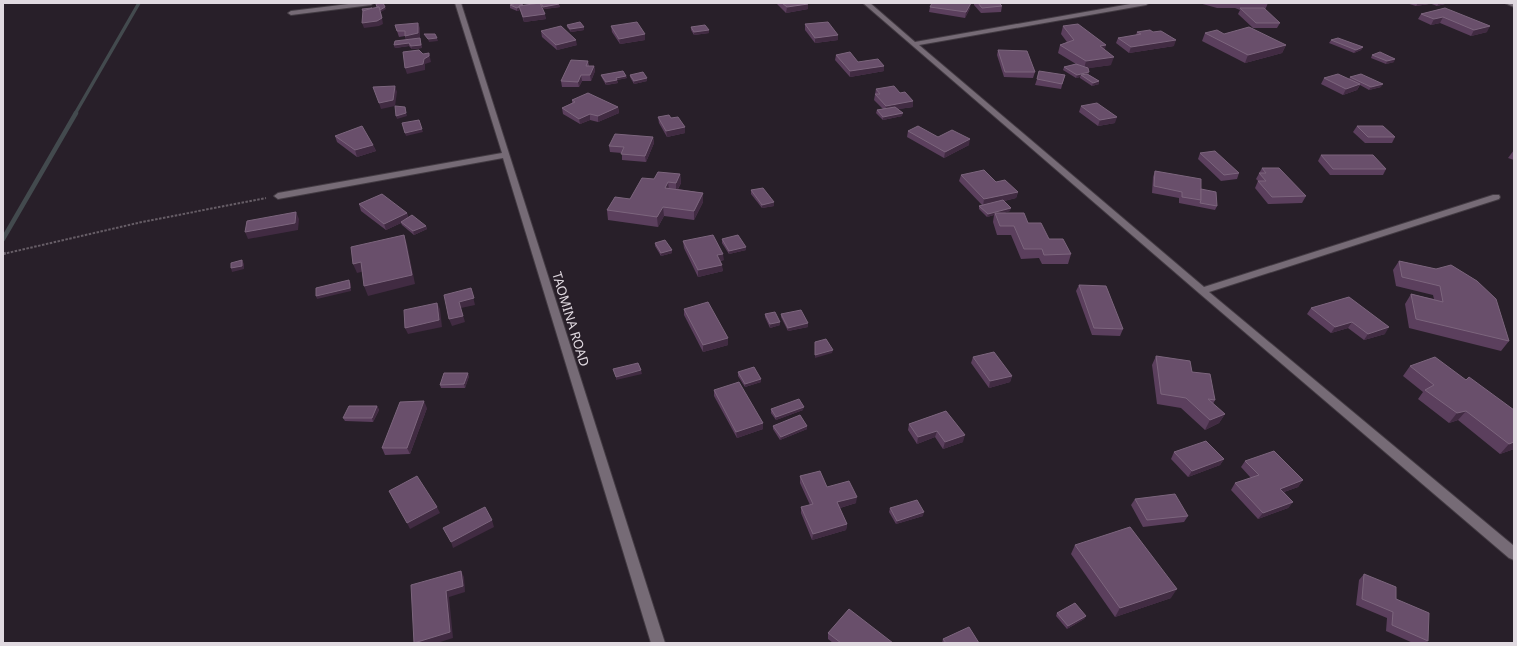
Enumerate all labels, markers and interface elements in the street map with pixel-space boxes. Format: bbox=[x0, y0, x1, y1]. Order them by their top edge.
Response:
street label: TAOMINA ROAD bbox=[548, 269, 594, 369]

